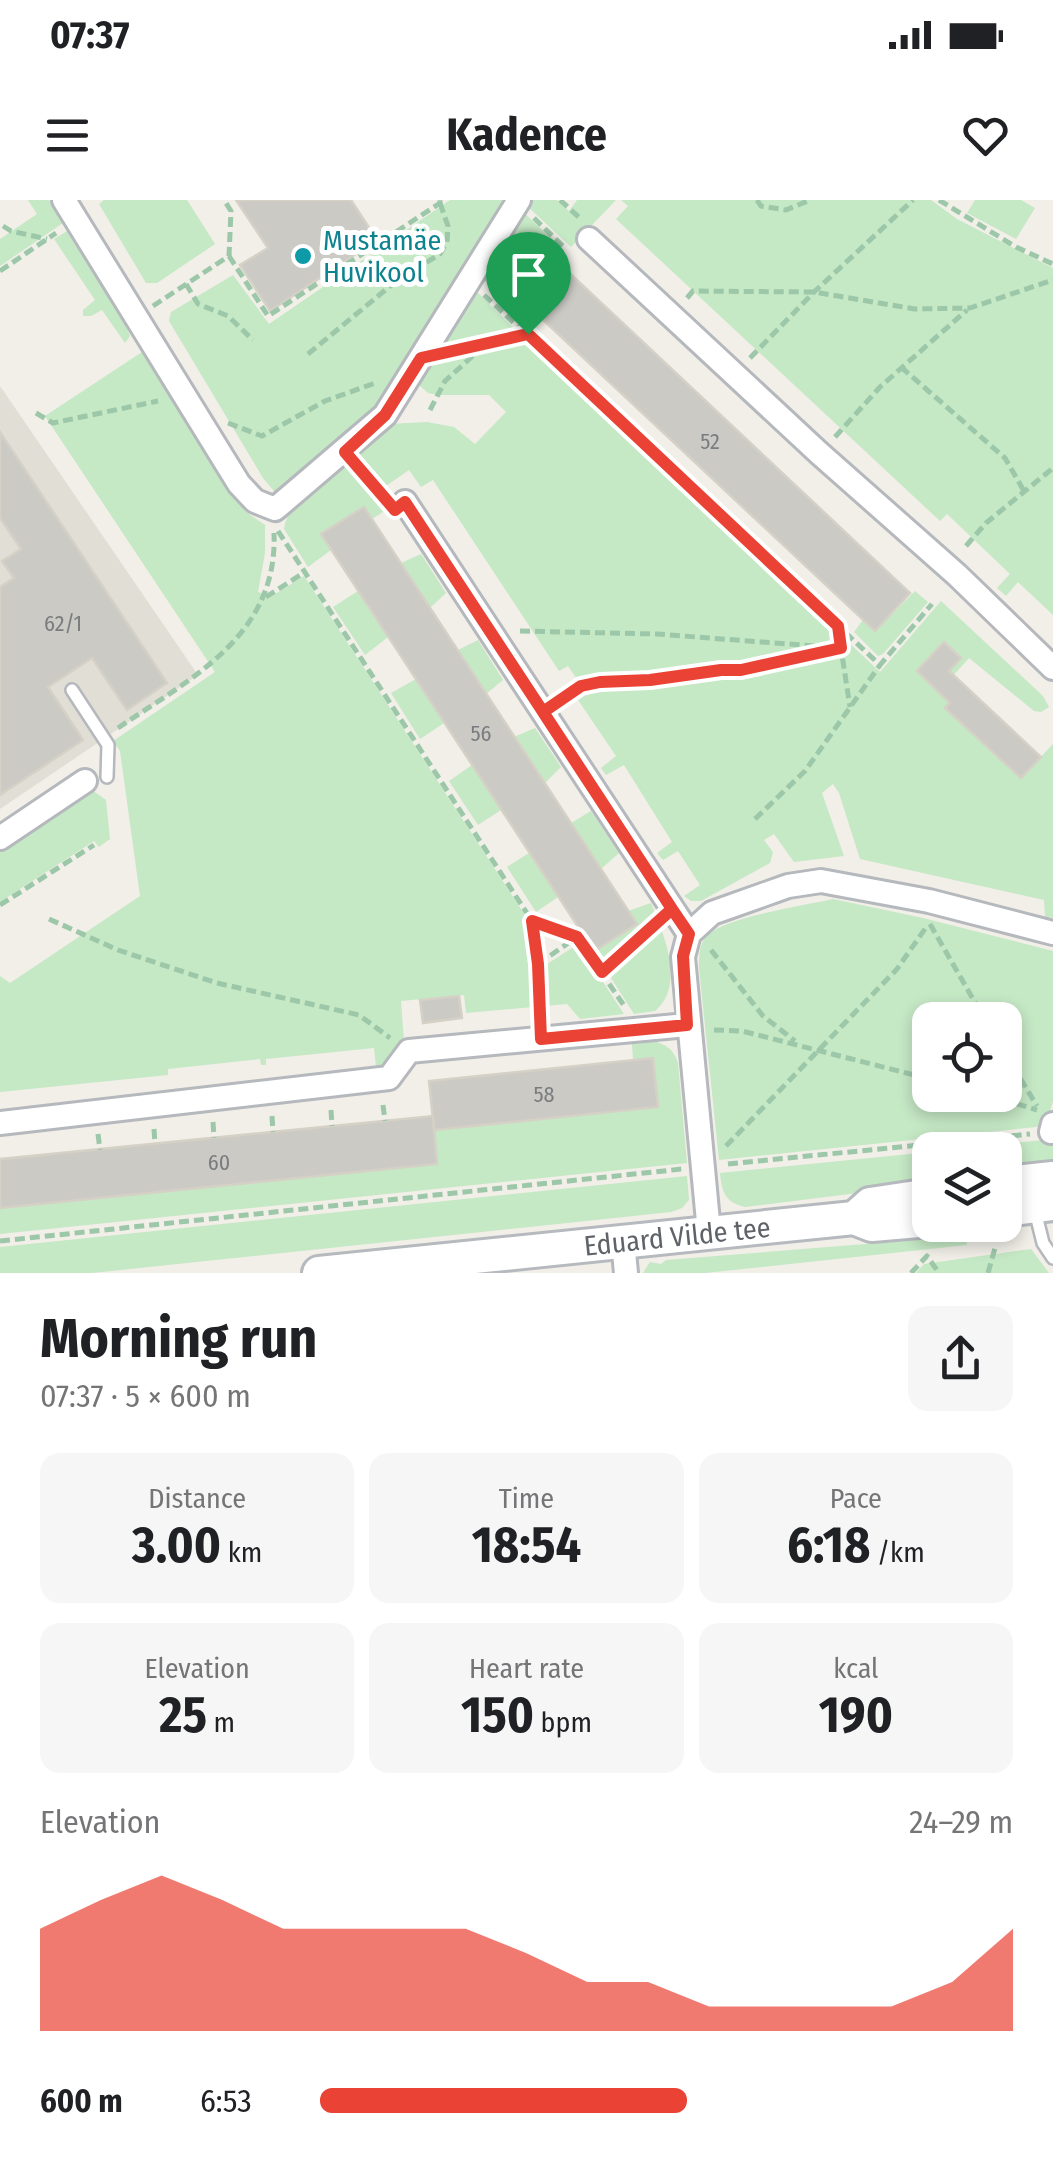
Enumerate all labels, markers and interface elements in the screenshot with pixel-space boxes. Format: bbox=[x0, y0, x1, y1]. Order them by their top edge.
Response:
text: 07:37 bbox=[50, 12, 130, 58]
icon: menu bbox=[40, 108, 95, 163]
text: Kadence bbox=[446, 108, 607, 162]
icon: heart bbox=[958, 108, 1013, 163]
place label: Mustamäe Huvikool bbox=[323, 224, 441, 289]
pin bbox=[486, 232, 571, 335]
marker: Mustamäe Huvikool bbox=[292, 245, 314, 267]
icon: arrive bbox=[501, 247, 556, 302]
house number: 52 bbox=[700, 428, 720, 455]
house number: 62/1 bbox=[44, 610, 82, 637]
house number: 56 bbox=[470, 720, 492, 747]
map controls bbox=[912, 1002, 1022, 1242]
button: locate bbox=[912, 1002, 1022, 1112]
house number: 58 bbox=[533, 1081, 555, 1108]
button: layers bbox=[912, 1132, 1022, 1242]
house number: 60 bbox=[208, 1149, 230, 1176]
street label: Eduard Vilde tee bbox=[582, 1210, 772, 1262]
text: Morning run bbox=[40, 1306, 317, 1372]
button: share bbox=[908, 1306, 1013, 1411]
text: 07:37 · 5 × 600 m bbox=[40, 1377, 251, 1415]
text: Distance bbox=[148, 1482, 246, 1515]
text: Time bbox=[499, 1482, 554, 1515]
text: Pace bbox=[830, 1482, 882, 1515]
text: 3.00 bbox=[132, 1515, 221, 1575]
text: 18:54 bbox=[472, 1515, 581, 1575]
text: 6:18 bbox=[787, 1515, 870, 1575]
text: km bbox=[221, 1536, 262, 1569]
text: /km bbox=[870, 1536, 925, 1569]
text: Elevation bbox=[144, 1652, 250, 1685]
text: Heart rate bbox=[469, 1652, 584, 1685]
text: kcal bbox=[833, 1652, 879, 1685]
text: 25 bbox=[159, 1685, 207, 1745]
text: 150 bbox=[461, 1685, 534, 1745]
text: 190 bbox=[819, 1685, 893, 1745]
text: m bbox=[207, 1706, 235, 1739]
text: bpm bbox=[534, 1706, 592, 1739]
text: Elevation bbox=[40, 1803, 160, 1841]
text: 24–29 m bbox=[909, 1803, 1013, 1841]
text: 600 m bbox=[40, 2082, 123, 2120]
text: 6:53 bbox=[200, 2082, 252, 2120]

